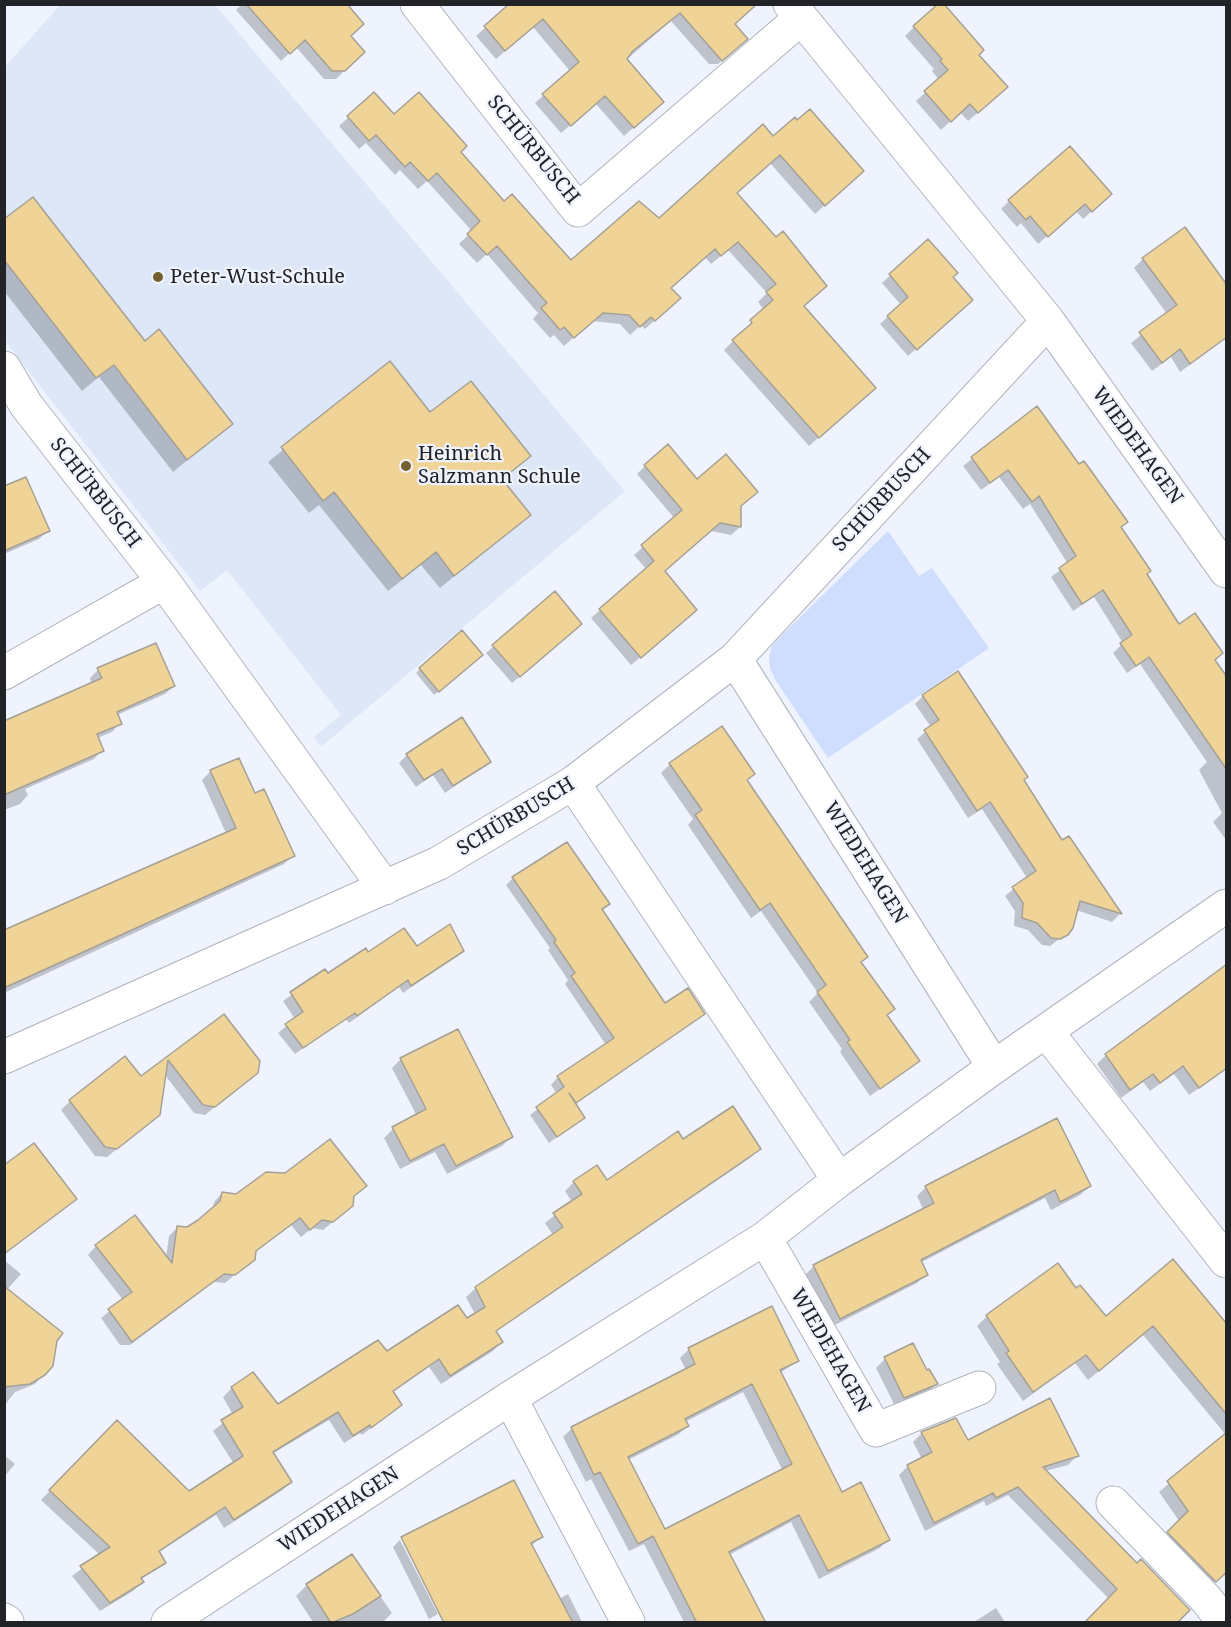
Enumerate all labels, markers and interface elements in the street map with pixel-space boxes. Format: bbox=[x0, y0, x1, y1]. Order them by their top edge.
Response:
street label: SCHÜRBUSCH bbox=[482, 91, 584, 209]
place label: Peter-Wust-Schule bbox=[170, 265, 345, 289]
marker: Peter-Wust-Schule bbox=[151, 270, 165, 284]
street label: WIEDEHAGEN bbox=[1086, 383, 1188, 509]
street label: SCHÜRBUSCH bbox=[45, 433, 145, 553]
place label: Heinrich Salzmann Schule bbox=[418, 442, 581, 489]
street label: SCHÜRBUSCH bbox=[828, 443, 936, 557]
marker: Heinrich Salzmann Schule bbox=[399, 459, 413, 473]
street label: SCHÜRBUSCH bbox=[453, 772, 579, 862]
street label: WIEDEHAGEN bbox=[818, 798, 912, 928]
street label: WIEDEHAGEN bbox=[785, 1285, 875, 1417]
street label: WIEDEHAGEN bbox=[274, 1462, 404, 1558]

